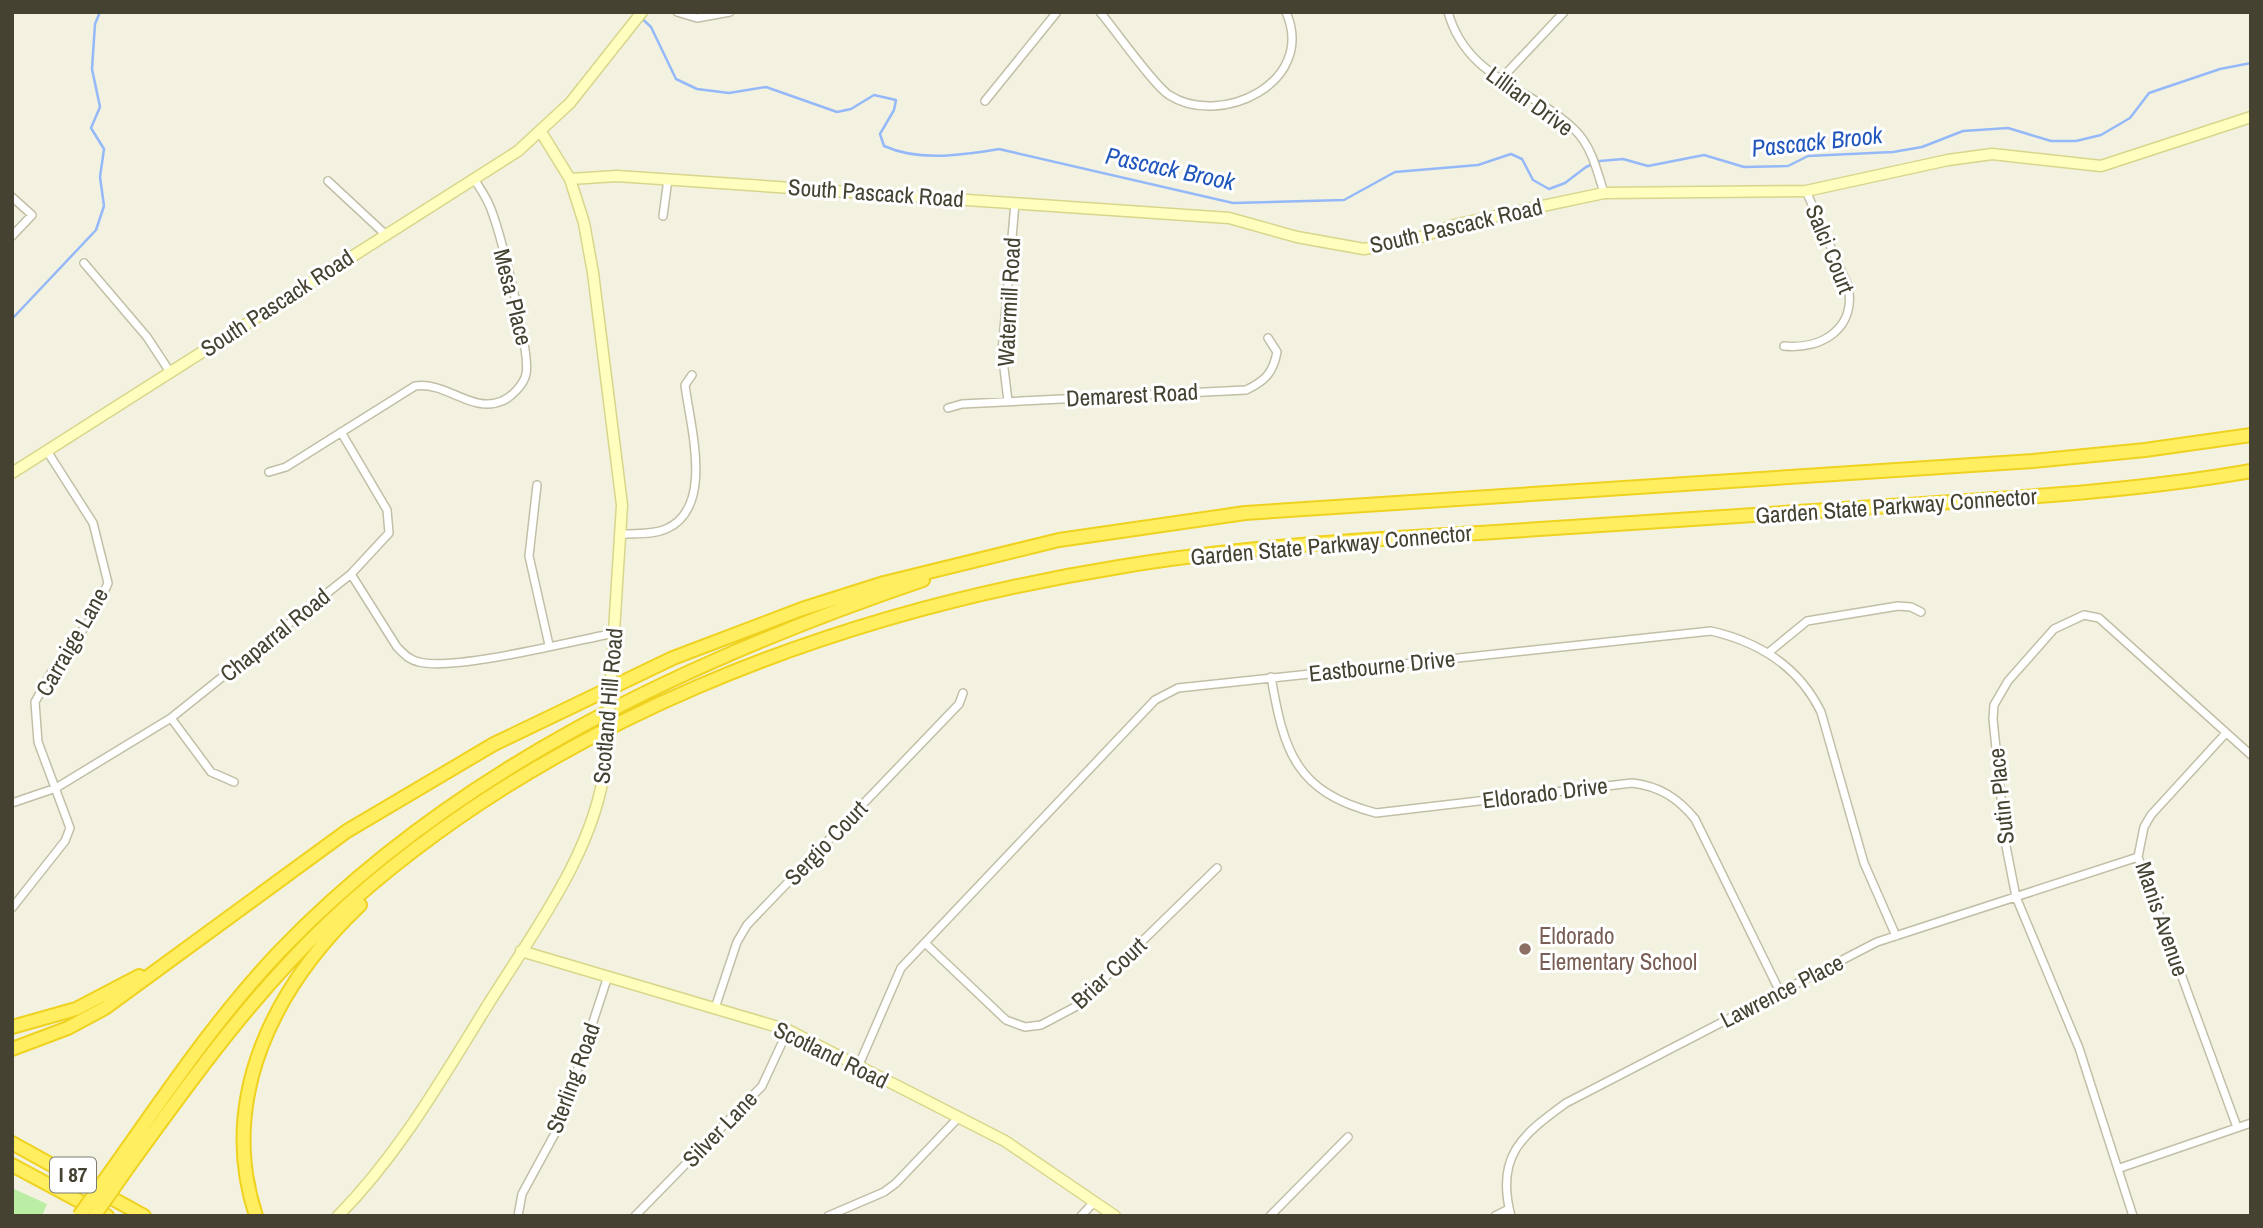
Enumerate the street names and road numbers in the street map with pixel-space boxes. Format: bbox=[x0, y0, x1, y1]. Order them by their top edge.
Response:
street label: Lillian Drive bbox=[1480, 58, 1580, 143]
street label: South Pascack Road bbox=[787, 171, 965, 214]
street label: South Pascack Road bbox=[1367, 191, 1545, 260]
street label: Salci Court bbox=[1799, 200, 1862, 298]
street label: Watermill Road bbox=[990, 237, 1027, 367]
street label: South Pascack Road bbox=[194, 242, 359, 364]
street label: Mesa Place bbox=[487, 245, 540, 348]
street label: Demarest Road bbox=[1065, 376, 1199, 413]
street label: Garden State Parkway Connector bbox=[1754, 480, 2038, 531]
street label: Garden State Parkway Connector bbox=[1189, 517, 1473, 572]
street label: Chaparral Road bbox=[213, 581, 336, 689]
street label: Carraige Lane bbox=[28, 582, 115, 702]
street label: Scotland Hill Road bbox=[585, 627, 630, 785]
street label: Eastbourne Drive bbox=[1307, 642, 1457, 689]
street label: Sutin Place bbox=[1980, 746, 2021, 846]
street label: Eldorado Drive bbox=[1481, 769, 1609, 816]
street label: Sergio Court bbox=[777, 793, 874, 892]
street label: Manis Avenue bbox=[2128, 857, 2197, 980]
street label: Briar Court bbox=[1064, 930, 1153, 1015]
street label: Lawrence Place bbox=[1715, 946, 1849, 1035]
street label: Scotland Road bbox=[769, 1014, 894, 1096]
street label: Sterling Road bbox=[538, 1018, 607, 1137]
street label: Silver Lane bbox=[675, 1084, 764, 1174]
road number: I 87 bbox=[50, 1158, 96, 1192]

